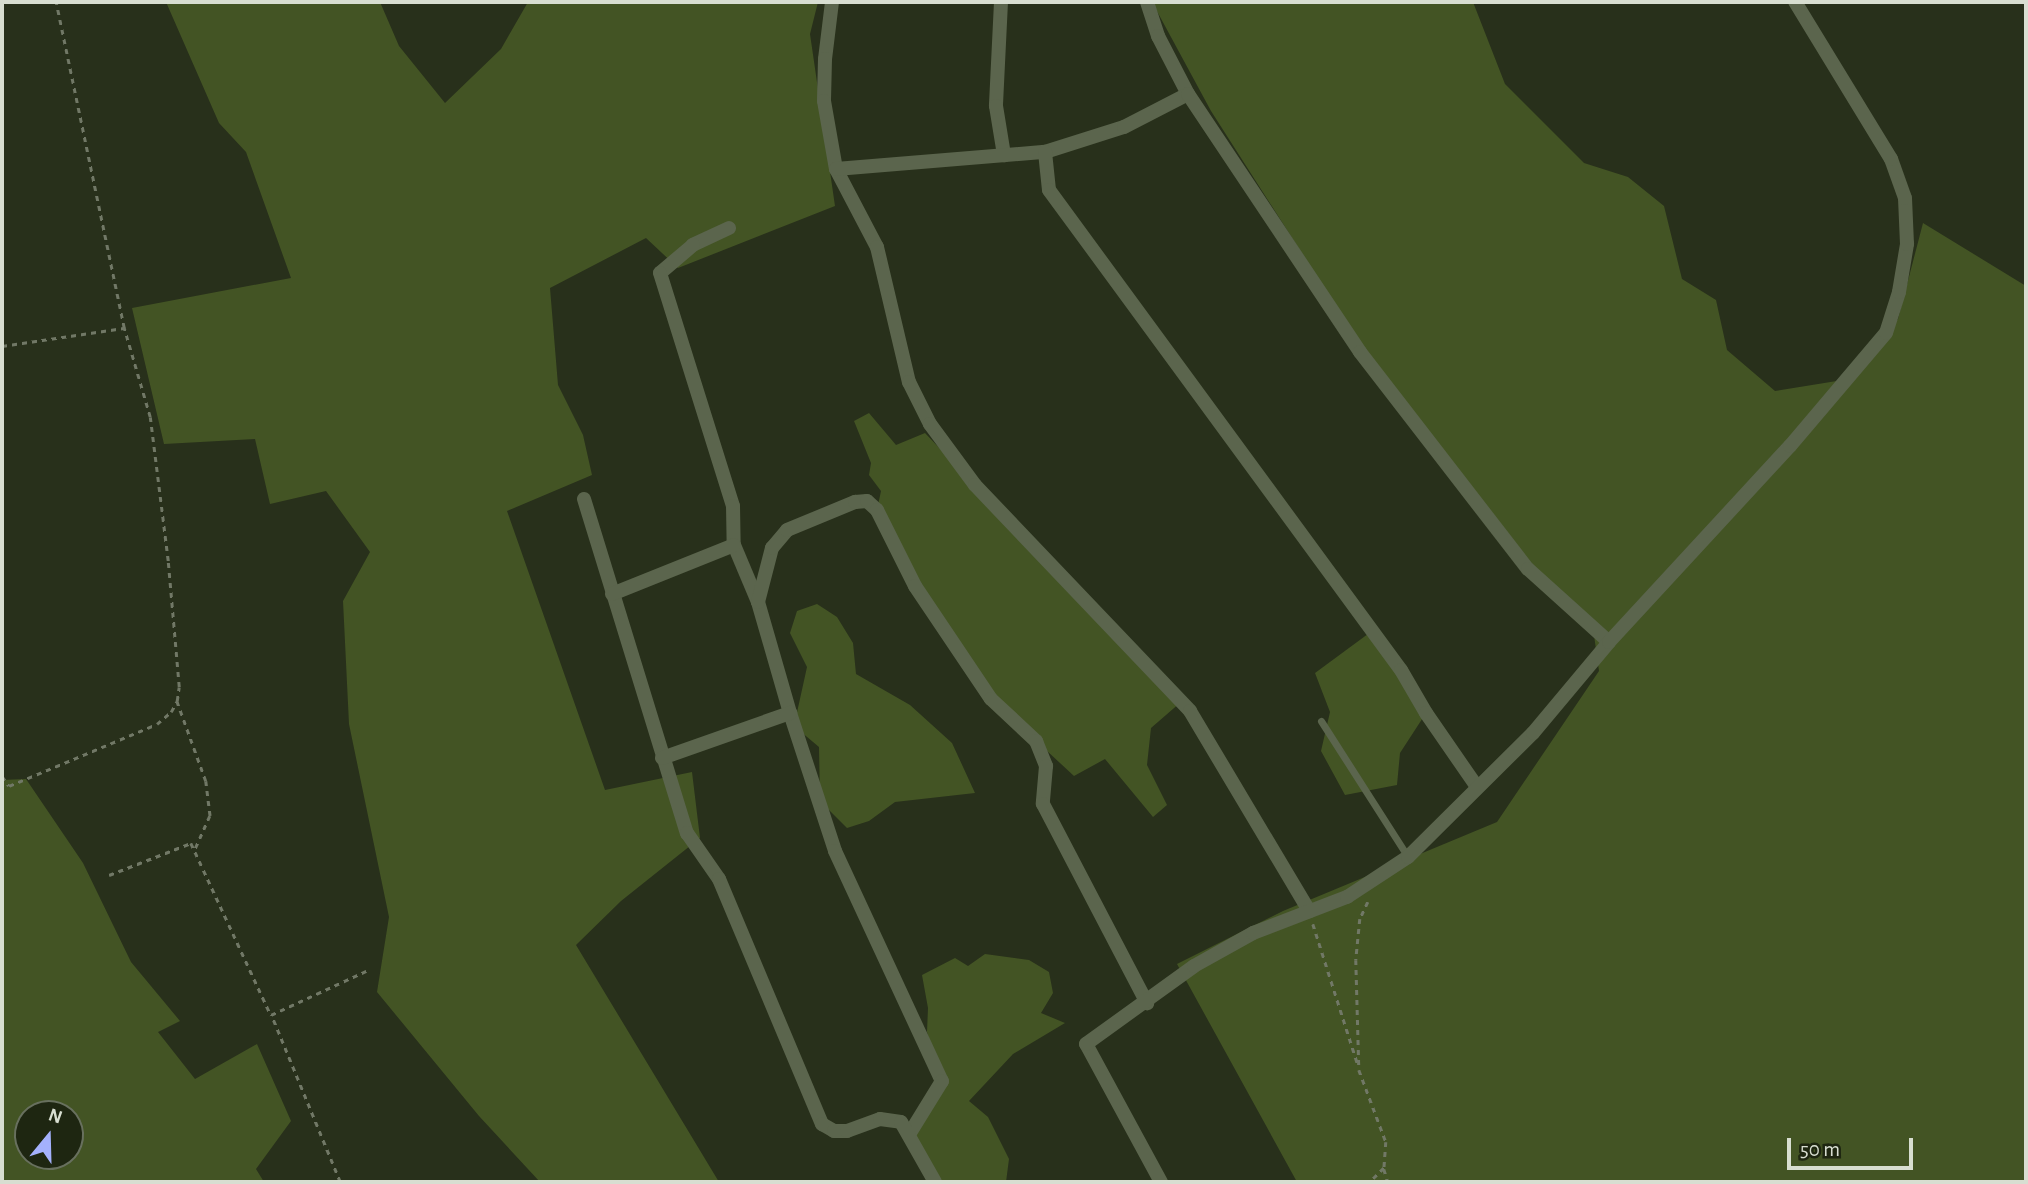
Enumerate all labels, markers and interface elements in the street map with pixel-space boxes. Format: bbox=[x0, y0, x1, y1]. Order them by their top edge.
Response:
north arrow bbox=[14, 1100, 84, 1170]
text: N bbox=[46, 1105, 65, 1128]
scale bar bbox=[1790, 1124, 1916, 1168]
text: 50 m bbox=[1800, 1139, 1840, 1160]

